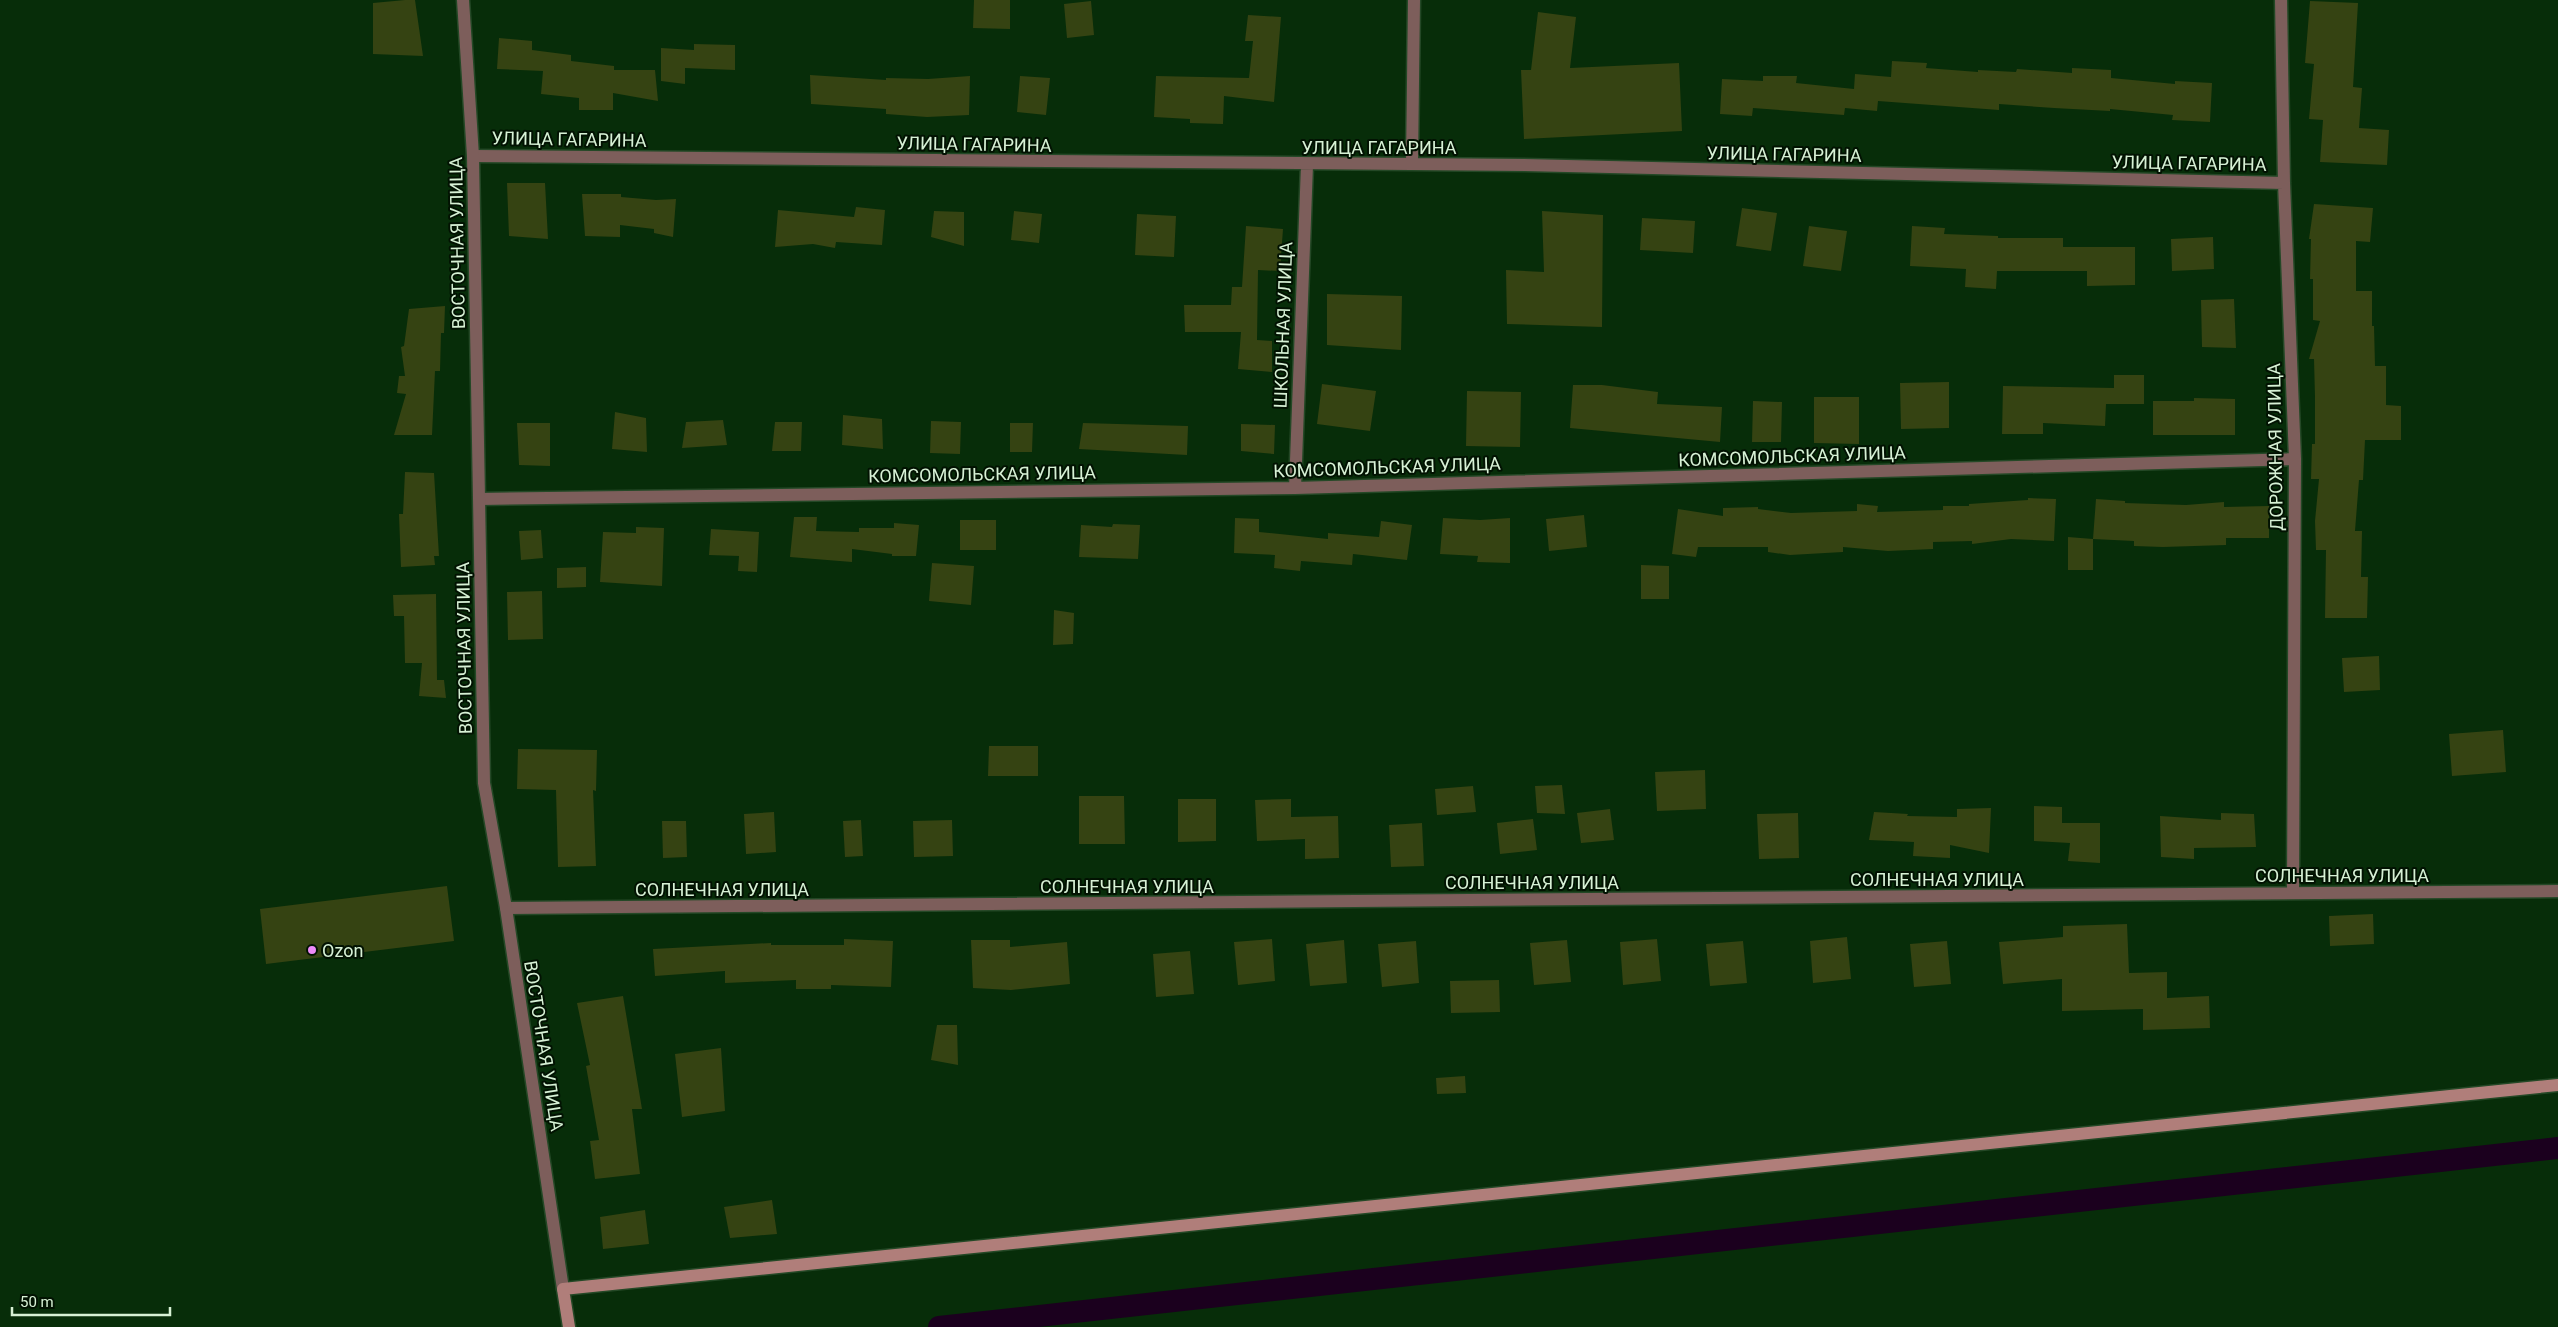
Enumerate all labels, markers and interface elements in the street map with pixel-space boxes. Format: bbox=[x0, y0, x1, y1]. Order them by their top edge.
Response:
street label: УЛИЦА ГАГАРИНА bbox=[491, 127, 647, 151]
street label: УЛИЦА ГАГАРИНА bbox=[896, 132, 1052, 156]
street label: УЛИЦА ГАГАРИНА bbox=[1302, 137, 1457, 158]
street label: УЛИЦА ГАГАРИНА bbox=[1706, 142, 1862, 166]
street label: УЛИЦА ГАГАРИНА bbox=[2111, 151, 2267, 175]
street label: ВОСТОЧНАЯ УЛИЦА bbox=[445, 156, 469, 329]
street label: ШКОЛЬНАЯ УЛИЦА bbox=[1270, 241, 1296, 409]
street label: ДОРОЖНАЯ УЛИЦА bbox=[2263, 363, 2287, 531]
street label: КОМСОМОЛЬСКАЯ УЛИЦА bbox=[1678, 442, 1906, 470]
street label: КОМСОМОЛЬСКАЯ УЛИЦА bbox=[1273, 453, 1501, 481]
street label: КОМСОМОЛЬСКАЯ УЛИЦА bbox=[868, 462, 1096, 486]
street label: ВОСТОЧНАЯ УЛИЦА bbox=[452, 561, 476, 734]
street label: СОЛНЕЧНАЯ УЛИЦА bbox=[2255, 865, 2429, 886]
street label: СОЛНЕЧНАЯ УЛИЦА bbox=[1850, 869, 2024, 890]
street label: СОЛНЕЧНАЯ УЛИЦА bbox=[1445, 872, 1619, 893]
street label: СОЛНЕЧНАЯ УЛИЦА bbox=[1040, 876, 1214, 897]
street label: СОЛНЕЧНАЯ УЛИЦА bbox=[635, 879, 809, 900]
place label: Ozon bbox=[322, 940, 363, 961]
marker: Ozon bbox=[306, 944, 318, 956]
street label: ВОСТОЧНАЯ УЛИЦА bbox=[520, 959, 568, 1133]
scale bar bbox=[12, 1284, 170, 1316]
text: 50 m bbox=[20, 1293, 54, 1311]

